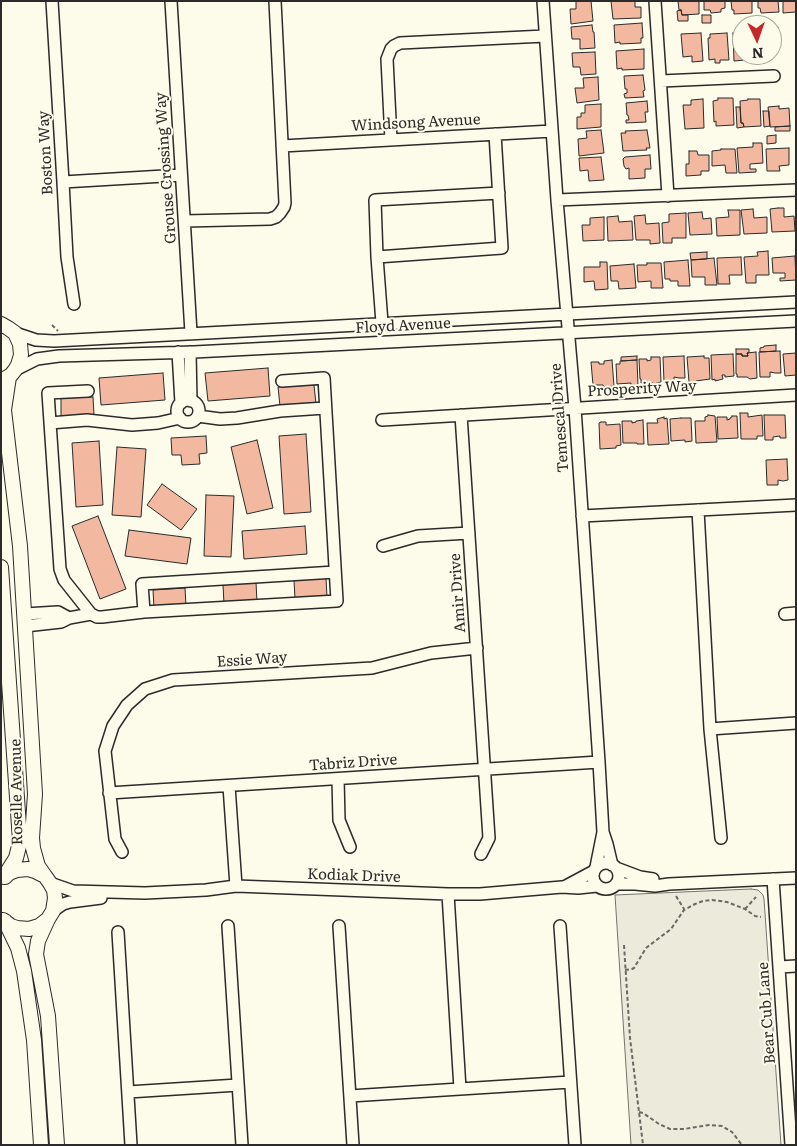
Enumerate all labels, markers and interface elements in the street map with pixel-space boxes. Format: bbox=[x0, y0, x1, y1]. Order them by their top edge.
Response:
north arrow bbox=[732, 15, 782, 65]
text: N bbox=[751, 44, 764, 64]
street label: Grouse Crossing Way bbox=[152, 92, 180, 244]
street label: Boston Way bbox=[35, 110, 57, 196]
street label: Windsong Avenue bbox=[351, 111, 481, 135]
street label: Floyd Avenue bbox=[355, 315, 451, 337]
street label: Temescal Drive bbox=[547, 363, 573, 473]
street label: Prosperity Way bbox=[587, 377, 697, 401]
street label: Amir Drive bbox=[446, 553, 470, 633]
street label: Essie Way bbox=[216, 649, 288, 671]
street label: Roselle Avenue bbox=[7, 739, 27, 845]
street label: Tabriz Drive bbox=[308, 751, 398, 775]
street label: Kodiak Drive bbox=[307, 865, 401, 887]
street label: Bear Cub Lane bbox=[754, 961, 780, 1065]

